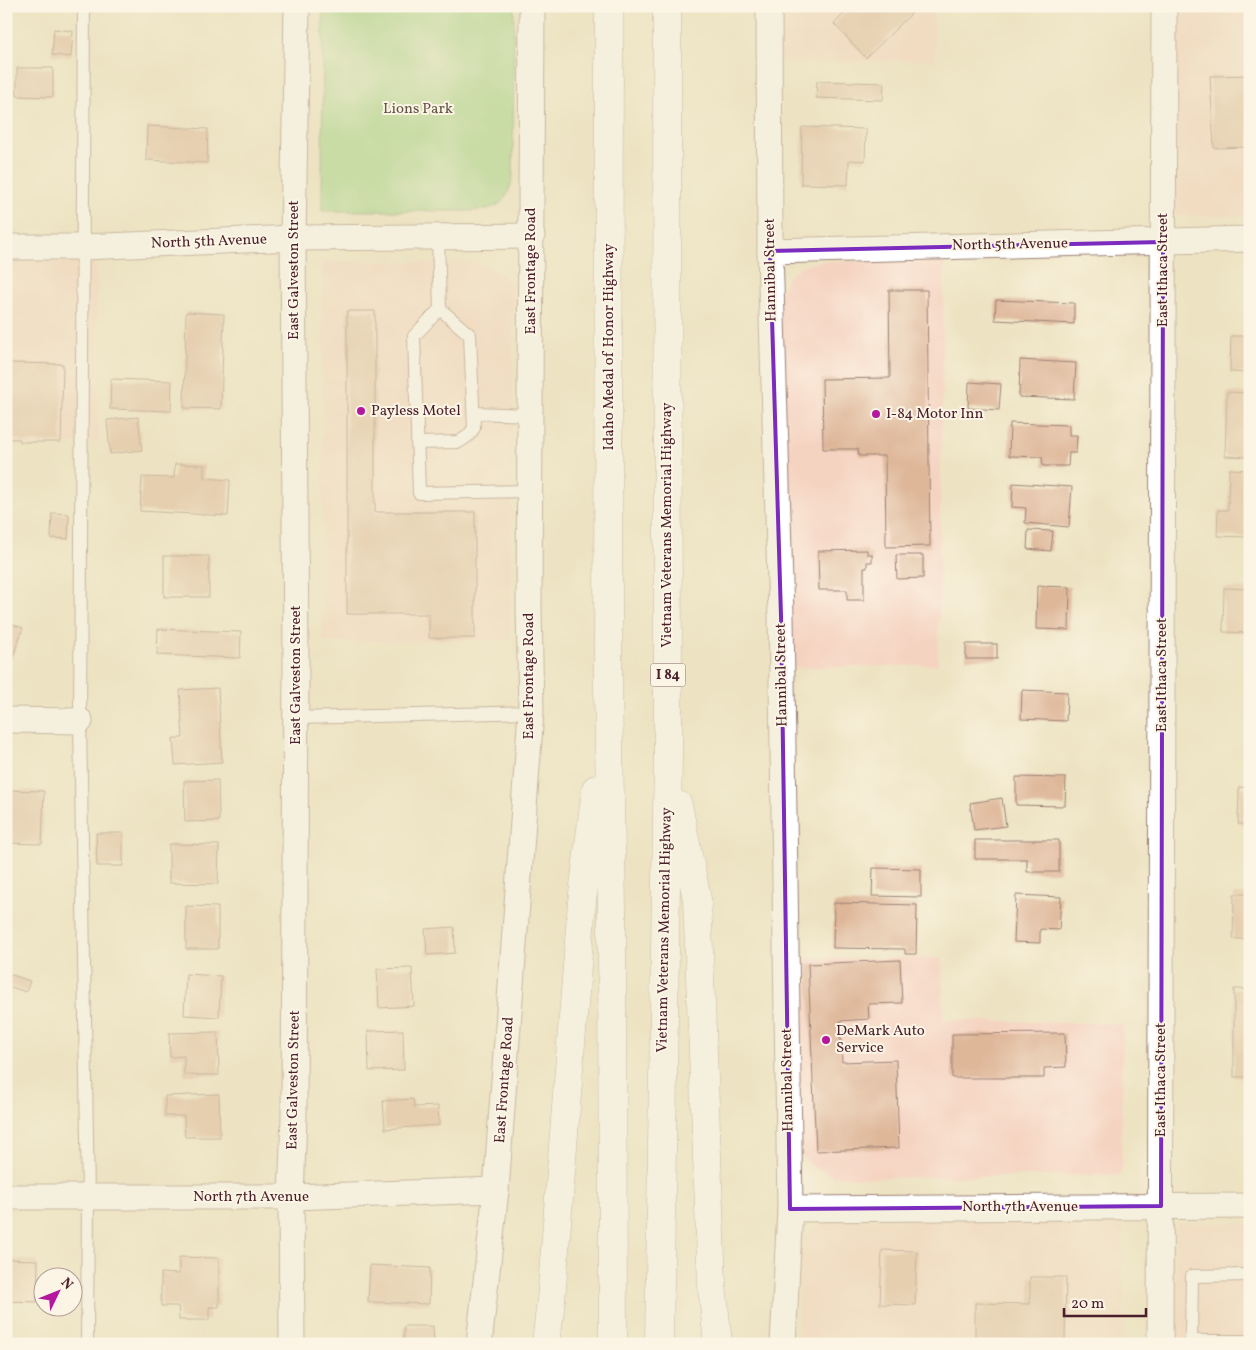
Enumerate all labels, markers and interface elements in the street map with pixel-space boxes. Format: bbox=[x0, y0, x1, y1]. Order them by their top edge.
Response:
park label: Lions Park bbox=[383, 99, 453, 120]
street label: East Galveston Street bbox=[284, 200, 305, 340]
street label: East Frontage Road bbox=[521, 208, 542, 334]
street label: East Ithaca Street bbox=[1153, 213, 1174, 327]
street label: Hannibal Street bbox=[760, 218, 782, 322]
street label: North 5th Avenue bbox=[151, 229, 267, 255]
street label: North 5th Avenue bbox=[952, 233, 1068, 257]
street label: Idaho Medal of Honor Highway bbox=[599, 243, 620, 451]
place label: Payless Motel bbox=[371, 401, 461, 422]
street label: Vietnam Veterans Memorial Highway bbox=[657, 402, 678, 648]
place label: I-84 Motor Inn bbox=[886, 404, 984, 425]
marker: Payless Motel bbox=[355, 405, 367, 417]
marker: I-84 Motor Inn bbox=[870, 408, 882, 420]
street label: East Galveston Street bbox=[286, 605, 307, 745]
street label: East Frontage Road bbox=[519, 613, 540, 739]
street label: East Ithaca Street bbox=[1152, 618, 1173, 732]
street label: Hannibal Street bbox=[771, 623, 793, 727]
road number: I 84 bbox=[650, 664, 686, 686]
street label: Vietnam Veterans Memorial Highway bbox=[652, 807, 678, 1053]
street label: East Galveston Street bbox=[282, 1010, 306, 1150]
street label: East Frontage Road bbox=[490, 1016, 520, 1144]
place label: DeMark Auto Service bbox=[836, 1021, 925, 1059]
street label: East Ithaca Street bbox=[1151, 1023, 1172, 1137]
street label: Hannibal Street bbox=[777, 1028, 799, 1132]
marker: DeMark Auto Service bbox=[820, 1034, 832, 1046]
street label: North 7th Avenue bbox=[193, 1187, 309, 1208]
street label: North 7th Avenue bbox=[962, 1197, 1078, 1218]
north arrow bbox=[32, 1268, 82, 1318]
text: N bbox=[56, 1274, 77, 1294]
scale bar bbox=[1064, 1285, 1146, 1317]
text: 20 m bbox=[1071, 1294, 1104, 1315]

